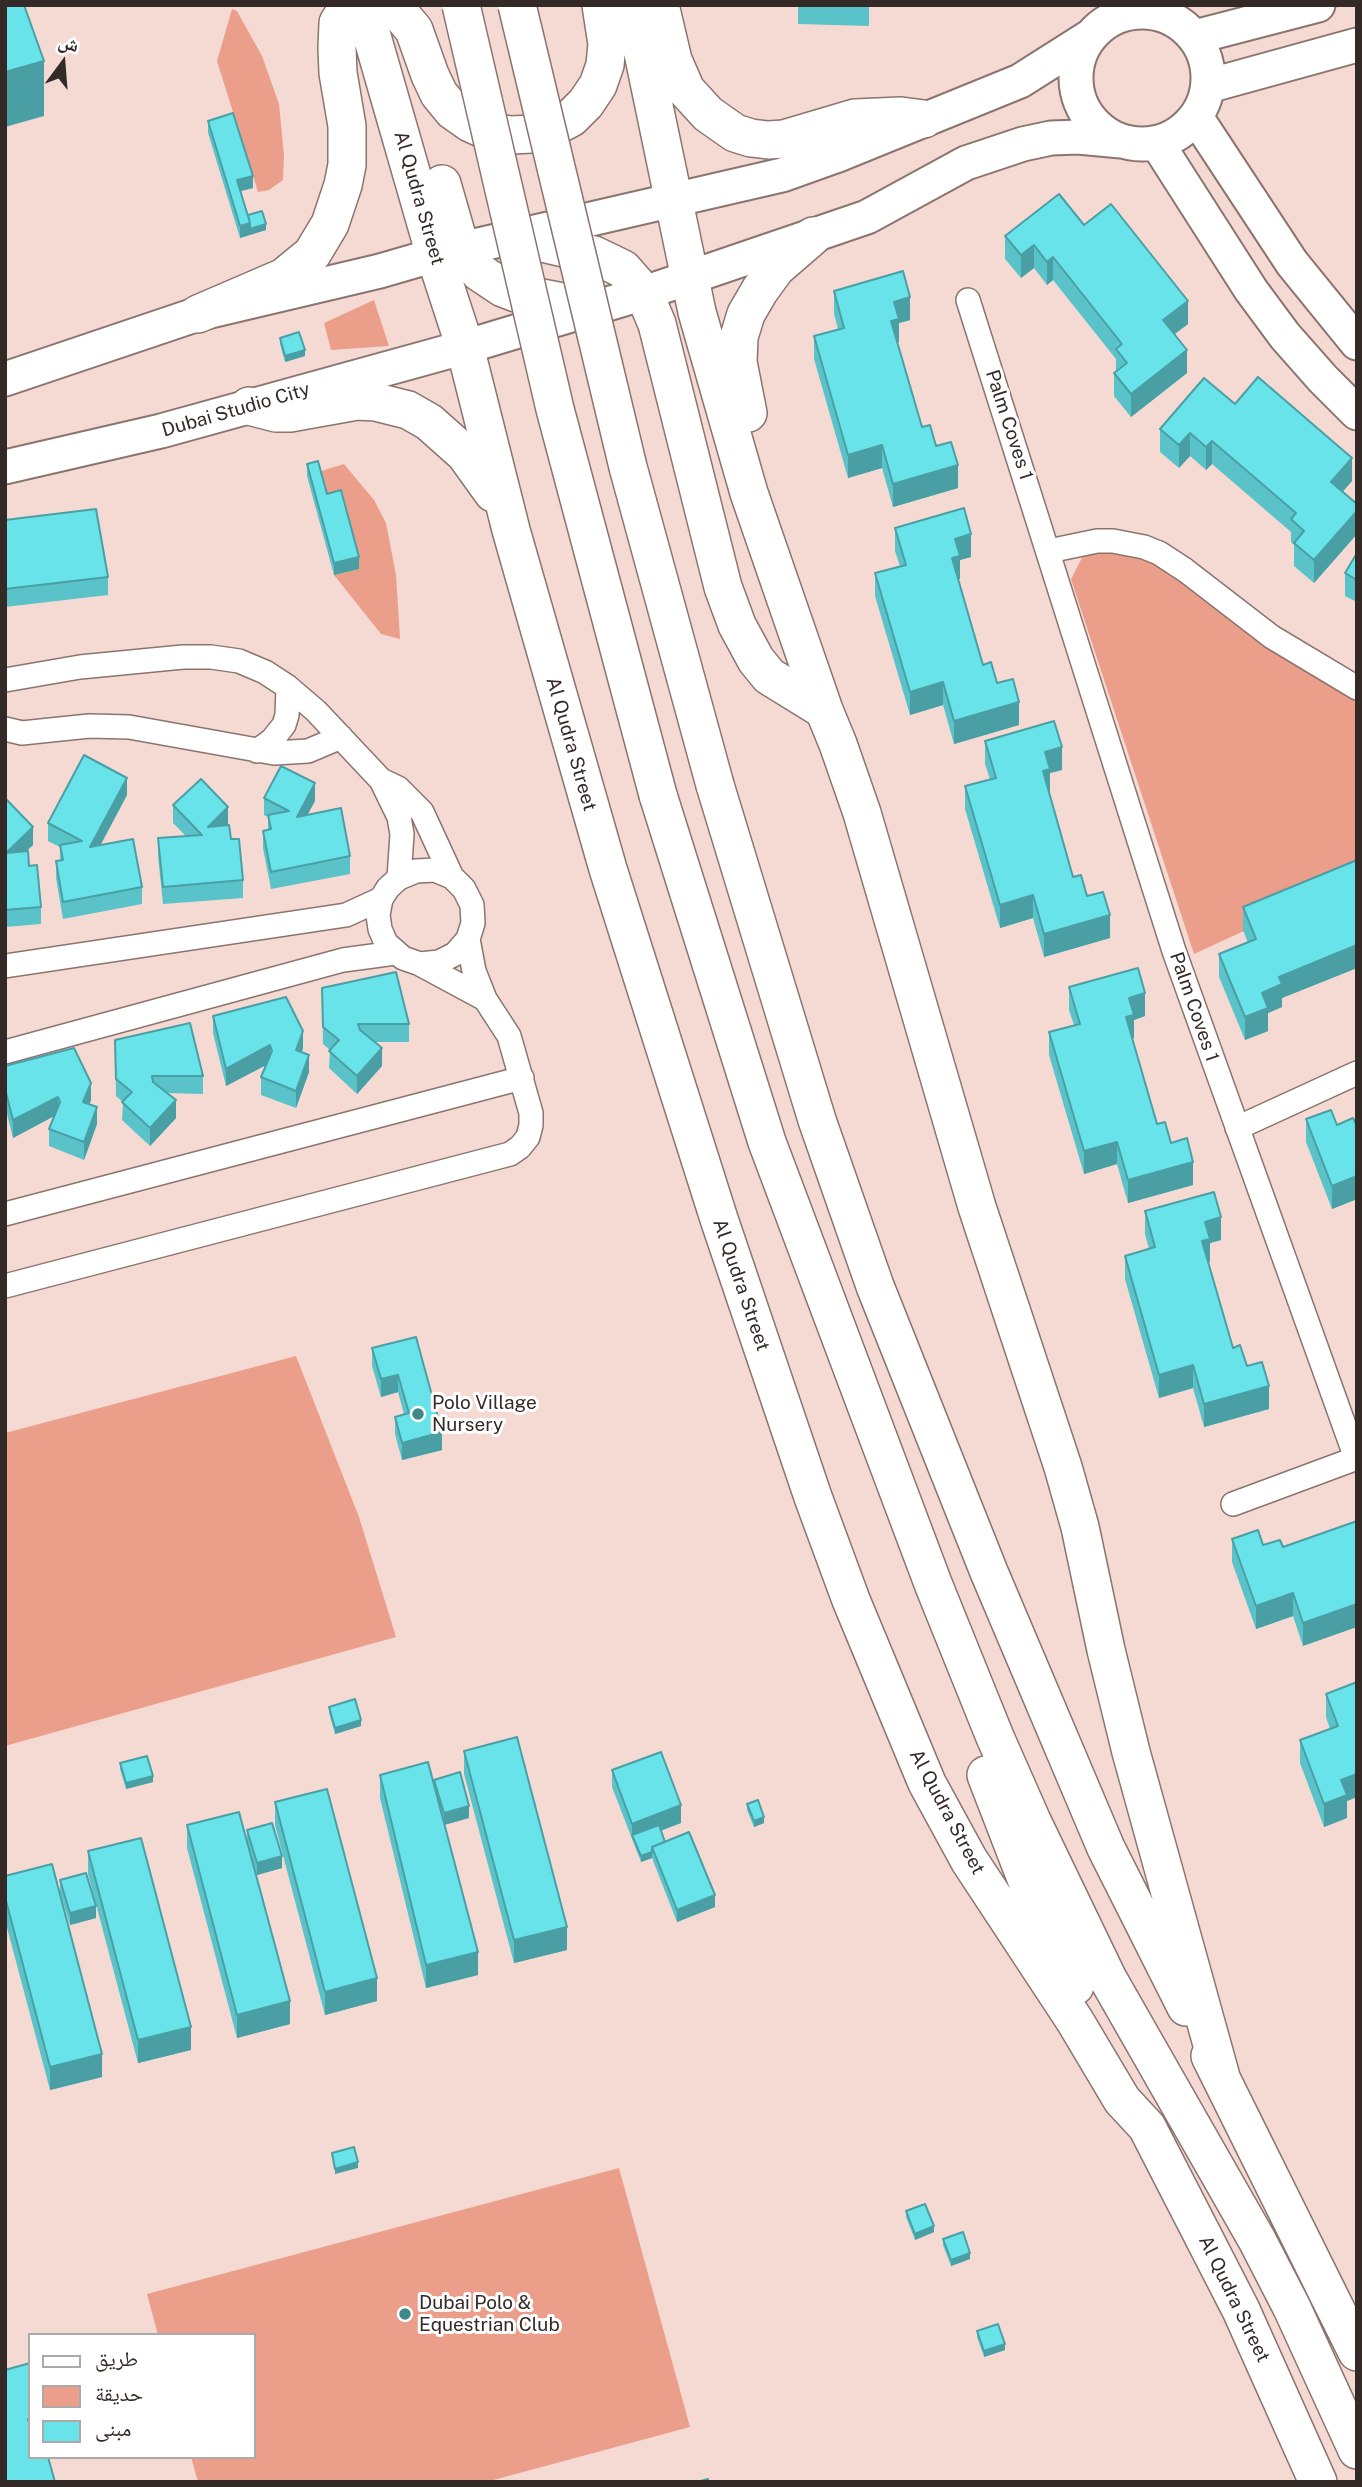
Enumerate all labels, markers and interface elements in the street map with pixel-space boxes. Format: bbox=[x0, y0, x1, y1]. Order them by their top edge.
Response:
north arrow bbox=[28, 28, 98, 98]
text: ش bbox=[56, 29, 82, 56]
street label: Al Qudra Street bbox=[389, 128, 449, 268]
street label: Palm Coves 1 bbox=[980, 367, 1038, 483]
street label: Dubai Studio City bbox=[159, 378, 313, 442]
street label: Al Qudra Street bbox=[541, 674, 601, 814]
street label: Palm Coves 1 bbox=[1165, 949, 1223, 1065]
street label: Al Qudra Street bbox=[708, 1216, 774, 1354]
place label: Polo Village Nursery bbox=[432, 1392, 537, 1436]
marker: Polo Village Nursery bbox=[410, 1406, 426, 1422]
street label: Al Qudra Street bbox=[904, 1746, 990, 1878]
street label: Al Qudra Street bbox=[1193, 2232, 1275, 2366]
place label: Dubai Polo & Equestrian Club bbox=[419, 2292, 560, 2336]
marker: Dubai Polo & Equestrian Club bbox=[397, 2306, 413, 2322]
legend bbox=[28, 2333, 256, 2459]
text: طريق bbox=[95, 2346, 138, 2371]
text: حديقة bbox=[95, 2381, 143, 2406]
text: مبنى bbox=[95, 2416, 131, 2441]

